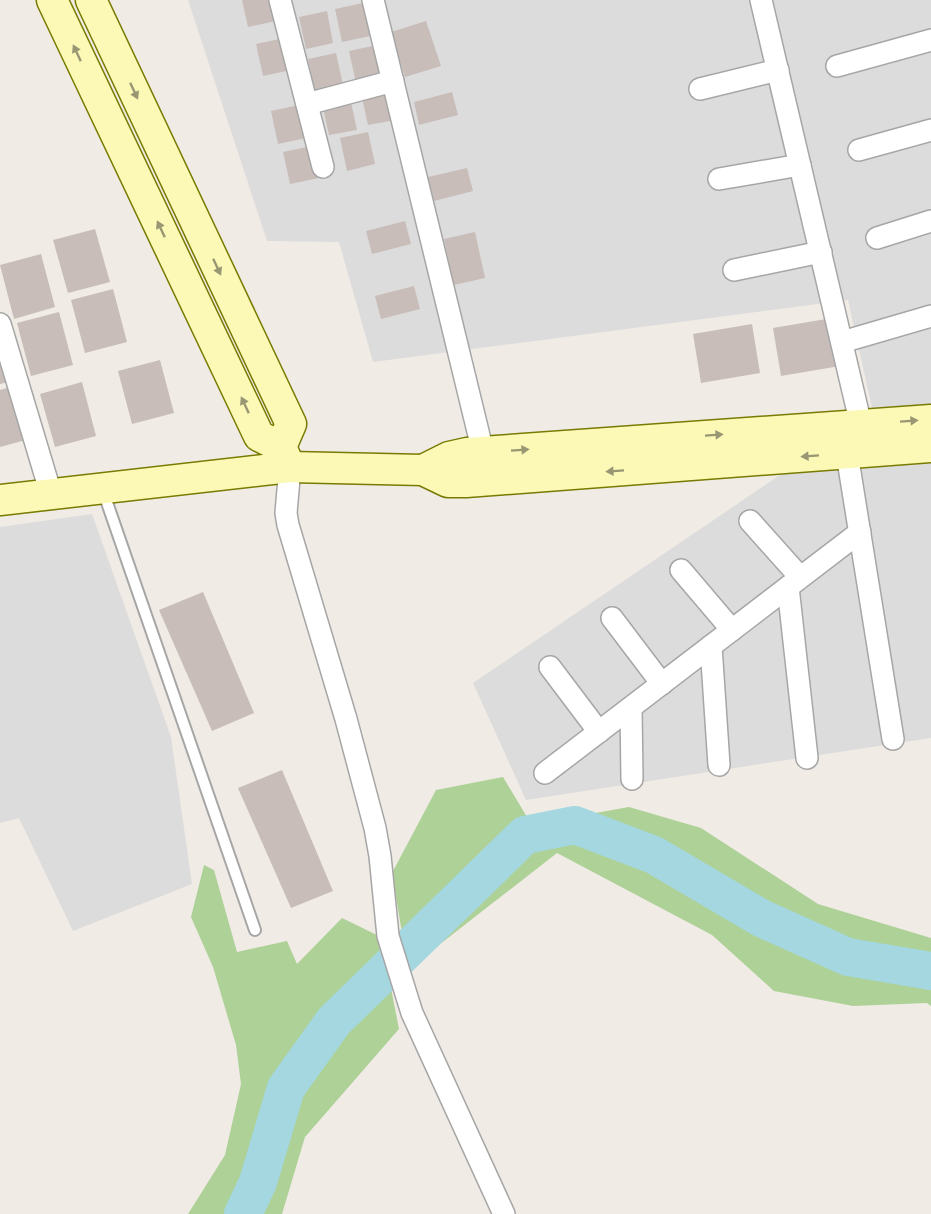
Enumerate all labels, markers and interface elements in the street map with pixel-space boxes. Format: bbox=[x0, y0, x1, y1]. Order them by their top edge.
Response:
one-way arrow bbox=[73, 44, 82, 61]
one-way arrow bbox=[129, 82, 138, 99]
one-way arrow bbox=[156, 221, 165, 238]
one-way arrow bbox=[213, 259, 222, 276]
one-way arrow bbox=[240, 397, 249, 414]
one-way arrow bbox=[899, 416, 918, 426]
one-way arrow bbox=[705, 431, 724, 440]
one-way arrow bbox=[510, 445, 529, 454]
one-way arrow bbox=[800, 452, 819, 461]
one-way arrow bbox=[606, 466, 625, 476]

